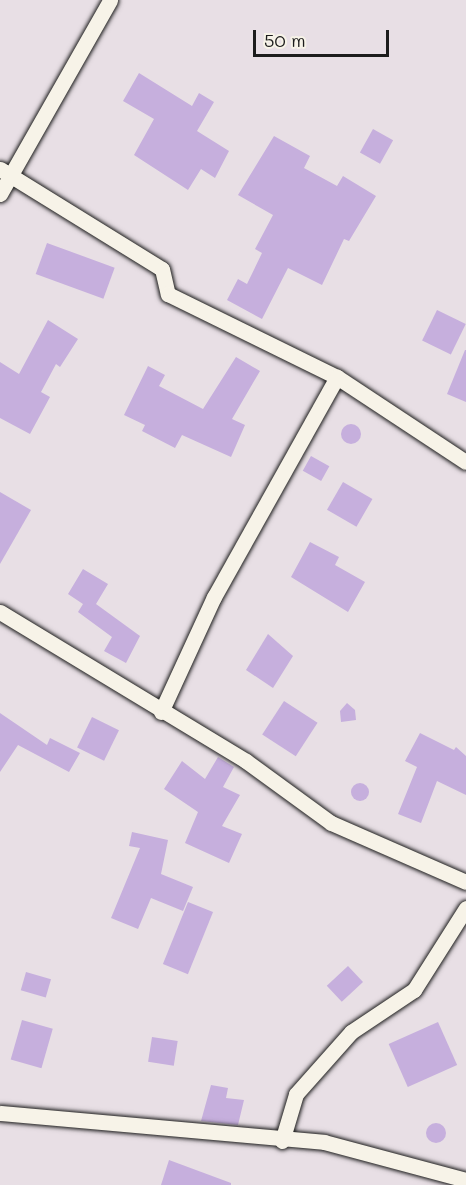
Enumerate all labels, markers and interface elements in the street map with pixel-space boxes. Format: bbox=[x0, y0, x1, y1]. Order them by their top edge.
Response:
scale bar bbox=[256, 18, 392, 56]
text: 50 m bbox=[264, 28, 306, 52]

